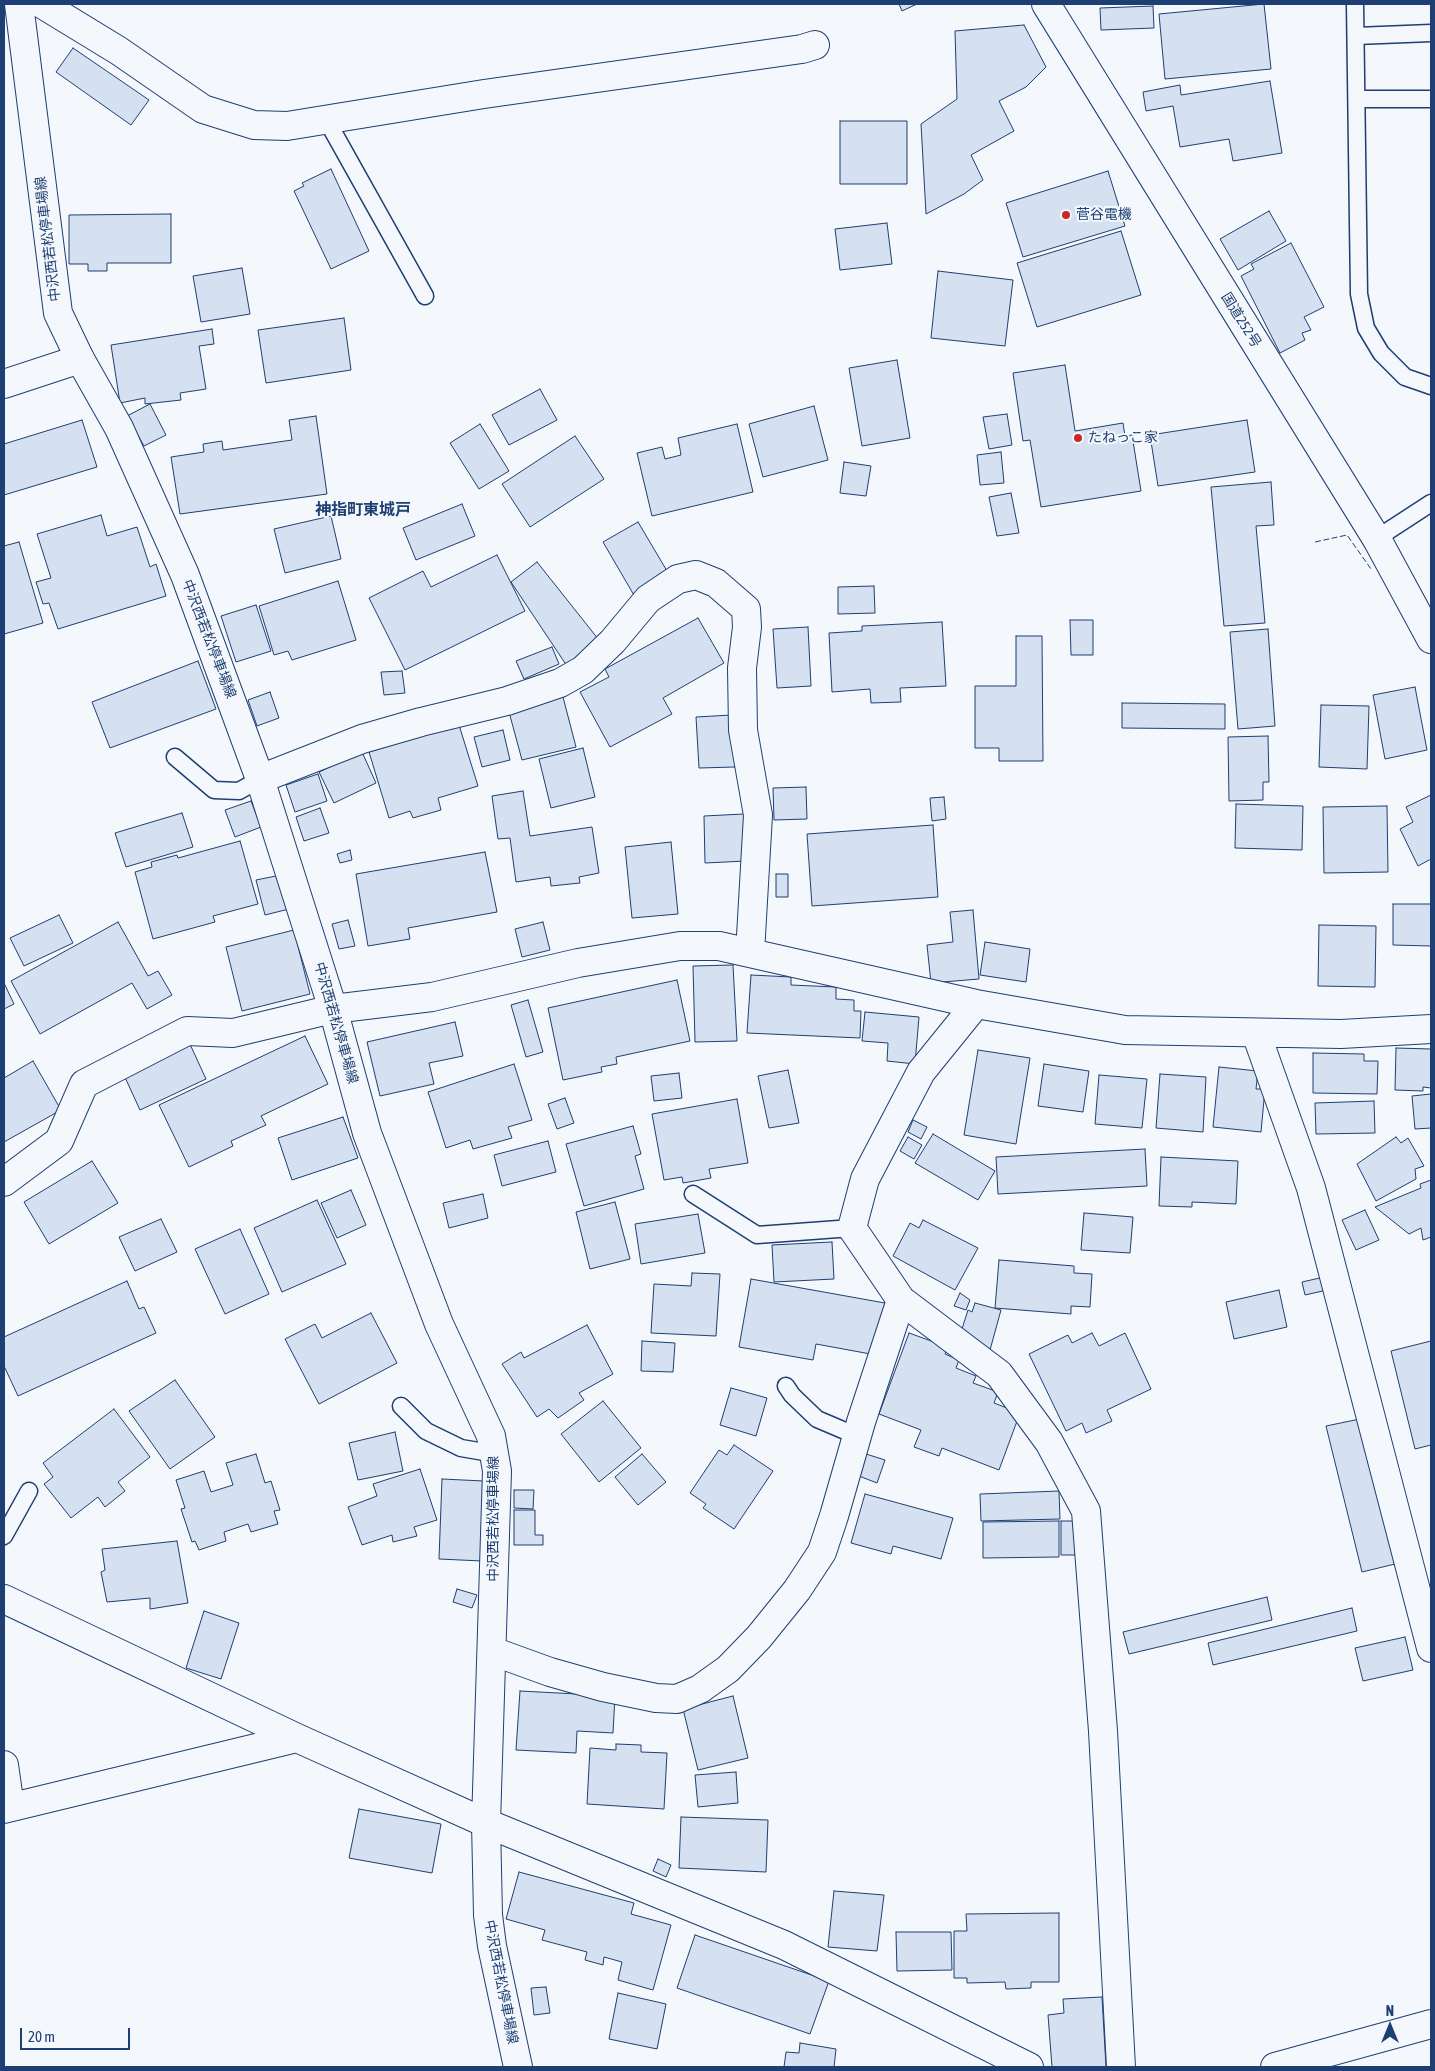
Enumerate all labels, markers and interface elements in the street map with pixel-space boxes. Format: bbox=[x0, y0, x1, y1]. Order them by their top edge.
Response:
street label: 中沢西若松停車場線 bbox=[32, 175, 64, 303]
place label: 菅谷電機 bbox=[1076, 207, 1132, 223]
marker: 菅谷電機 bbox=[1060, 209, 1072, 221]
street label: 国道252号 bbox=[1218, 289, 1264, 351]
place label: たねっこ家 bbox=[1088, 430, 1158, 446]
marker: たねっこ家 bbox=[1072, 432, 1084, 444]
district label: 神指町東城戸 bbox=[315, 500, 411, 520]
street label: 中沢西若松停車場線 bbox=[179, 577, 239, 701]
street label: 中沢西若松停車場線 bbox=[311, 960, 361, 1086]
street label: 中沢西若松停車場線 bbox=[486, 1456, 502, 1582]
street label: 中沢西若松停車場線 bbox=[481, 1919, 521, 2045]
north arrow bbox=[1365, 2001, 1415, 2051]
text: N bbox=[1386, 2003, 1394, 2019]
scale bar bbox=[22, 2018, 132, 2050]
text: 20 m bbox=[28, 2028, 55, 2045]

